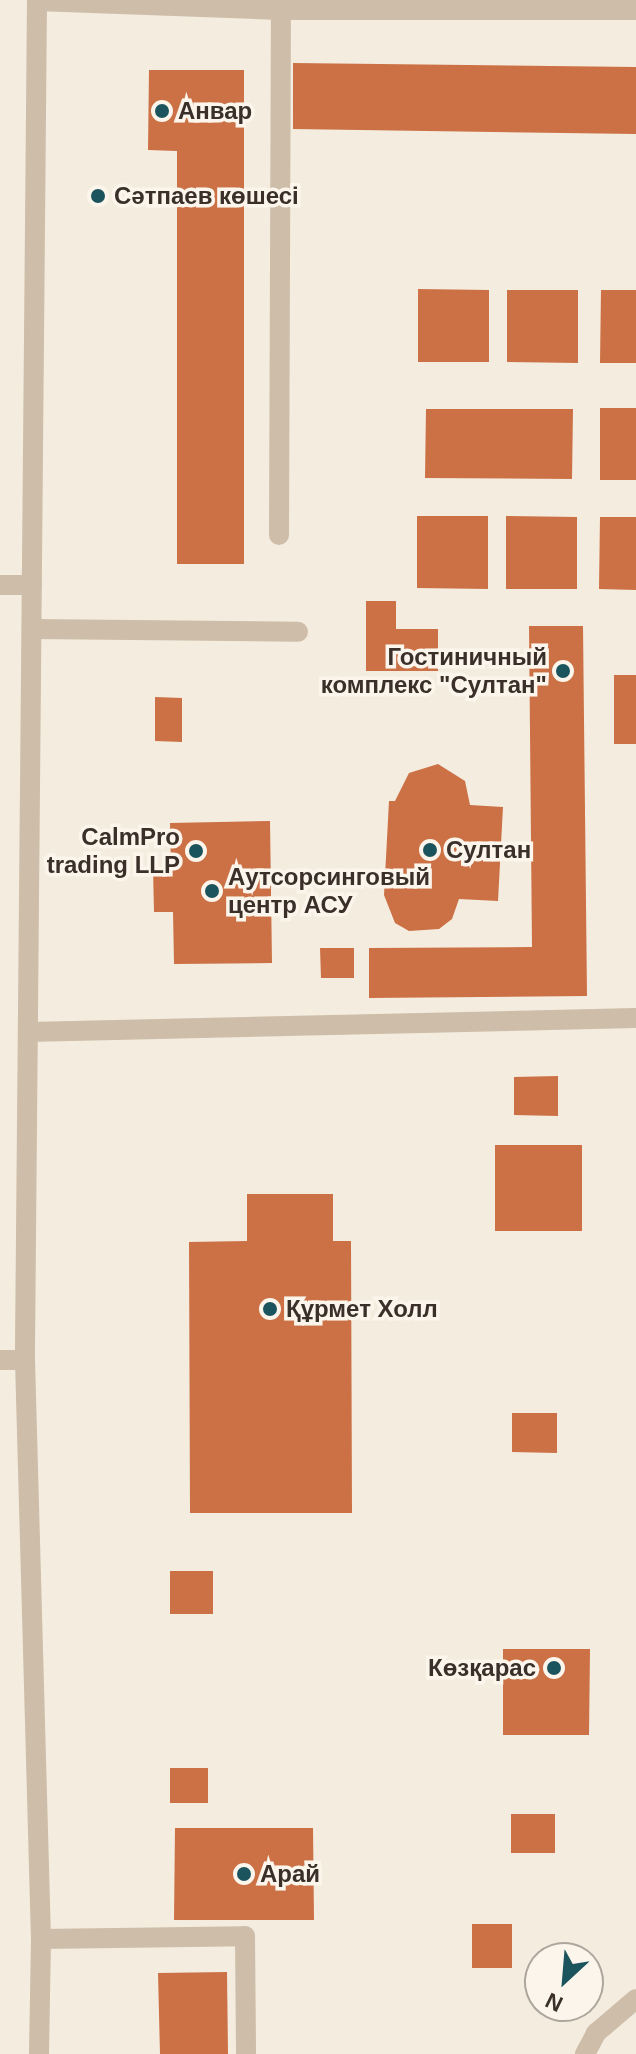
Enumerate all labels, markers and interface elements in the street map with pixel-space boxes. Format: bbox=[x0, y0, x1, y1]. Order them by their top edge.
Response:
place label: Анвар bbox=[178, 97, 252, 125]
marker: Анвар bbox=[153, 102, 171, 120]
place label: Сәтпаев көшесі bbox=[114, 182, 299, 210]
marker: Сәтпаев көшесі bbox=[89, 187, 107, 205]
place label: Гостиничный комплекс "Султан" bbox=[321, 643, 547, 699]
marker: Гостиничный комплекс "Султан" bbox=[554, 662, 572, 680]
place label: CalmPro trading LLP bbox=[47, 823, 180, 879]
place label: Султан bbox=[446, 836, 531, 864]
marker: Султан bbox=[421, 841, 439, 859]
marker: CalmPro trading LLP bbox=[187, 842, 205, 860]
place label: Аутсорсинговый центр АСУ bbox=[228, 863, 430, 919]
marker: Аутсорсинговый центр АСУ bbox=[203, 882, 221, 900]
place label: Құрмет Холл bbox=[286, 1295, 438, 1323]
marker: Құрмет Холл bbox=[261, 1300, 279, 1318]
place label: Көзқарас bbox=[428, 1654, 536, 1682]
marker: Көзқарас bbox=[543, 1657, 565, 1679]
place label: Арай bbox=[260, 1860, 320, 1888]
marker: Арай bbox=[235, 1865, 253, 1883]
north arrow bbox=[524, 1942, 604, 2022]
text: N bbox=[542, 1988, 567, 2017]

